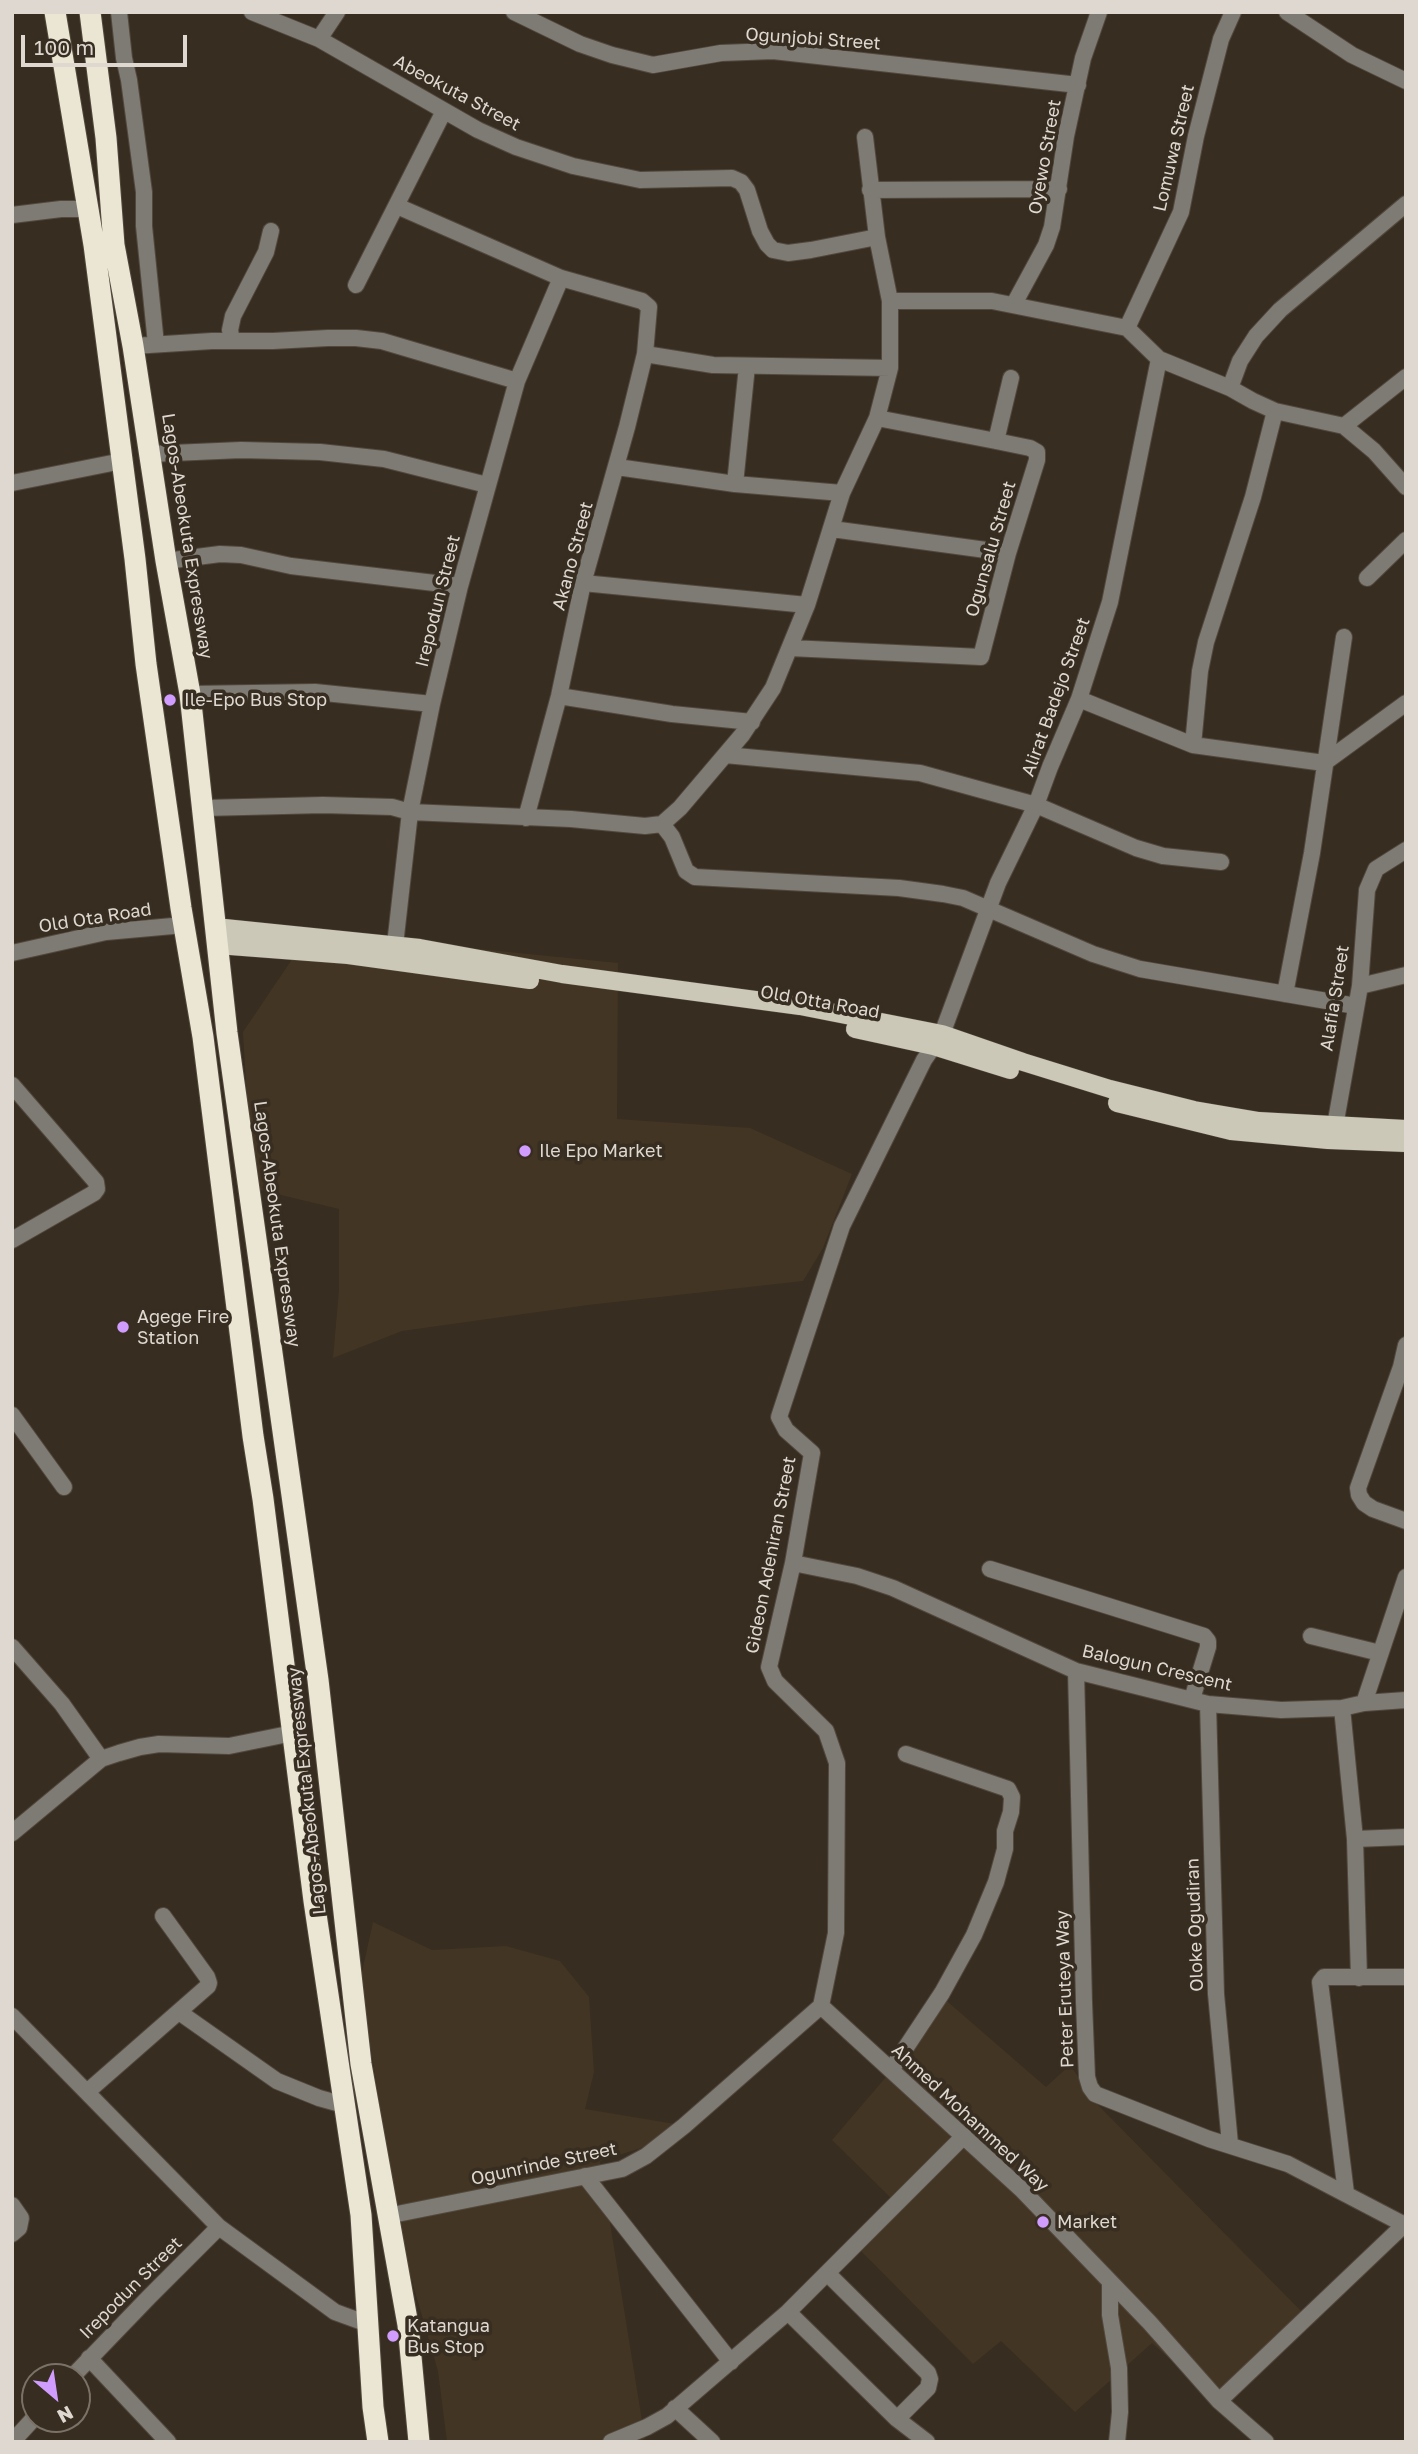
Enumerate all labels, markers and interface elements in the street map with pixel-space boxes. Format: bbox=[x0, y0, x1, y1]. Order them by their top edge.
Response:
scale bar bbox=[24, 21, 191, 65]
street label: Ogunjobi Street bbox=[745, 23, 881, 55]
text: 100 m bbox=[34, 34, 94, 60]
street label: Abeokuta Street bbox=[390, 50, 524, 136]
street label: Lomuwa Street bbox=[1149, 82, 1199, 214]
street label: Oyewo Street bbox=[1024, 98, 1066, 216]
street label: Lagos-Abeokuta Expressway bbox=[157, 412, 217, 660]
street label: Ogunsalu Street bbox=[961, 478, 1021, 620]
street label: Akano Street bbox=[548, 499, 598, 613]
street label: Irepodun Street bbox=[411, 533, 465, 669]
street label: Alirat Badejo Street bbox=[1017, 614, 1095, 780]
place label: Ile-Epo Bus Stop bbox=[184, 689, 327, 711]
marker: Ile-Epo Bus Stop bbox=[162, 692, 178, 708]
street label: Old Ota Road bbox=[37, 898, 153, 938]
street label: Alafia Street bbox=[1316, 943, 1354, 1053]
street label: Old Otta Road bbox=[759, 981, 881, 1023]
street label: Lagos-Abeokuta Expressway bbox=[249, 1099, 305, 1349]
place label: Ile Epo Market bbox=[539, 1140, 663, 1162]
marker: Ile Epo Market bbox=[517, 1143, 533, 1159]
place label: Agege Fire Station bbox=[137, 1306, 229, 1348]
marker: Agege Fire Station bbox=[115, 1319, 131, 1335]
street label: Gideon Adeniran Street bbox=[741, 1455, 801, 1655]
street label: Balogun Crescent bbox=[1080, 1640, 1234, 1696]
street label: Lagos-Abeokuta Expressway bbox=[283, 1666, 331, 1916]
street label: Oloke Ogudiran bbox=[1182, 1858, 1208, 1992]
street label: Peter Eruteya Way bbox=[1051, 1910, 1079, 2068]
street label: Ahmed Mohammed Way bbox=[887, 2040, 1053, 2196]
street label: Ogunrinde Street bbox=[469, 2138, 619, 2190]
place label: Market bbox=[1057, 2211, 1117, 2233]
marker: Market bbox=[1035, 2214, 1051, 2230]
street label: Irepodun Street bbox=[75, 2232, 187, 2344]
place label: Katangua Bus Stop bbox=[407, 2315, 490, 2358]
marker: Katangua Bus Stop bbox=[385, 2328, 401, 2344]
north arrow bbox=[21, 2363, 91, 2433]
text: N bbox=[54, 2401, 77, 2429]

